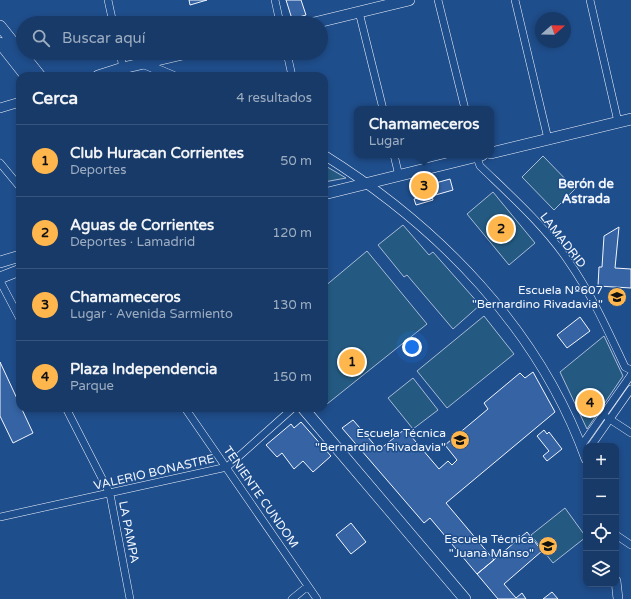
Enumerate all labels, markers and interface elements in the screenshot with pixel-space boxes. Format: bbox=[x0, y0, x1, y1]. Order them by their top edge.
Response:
north arrow bbox=[535, 12, 571, 48]
search box bbox=[16, 16, 328, 60]
icon: search bbox=[30, 27, 52, 49]
text: Buscar aquí bbox=[62, 29, 145, 47]
text: Cerca bbox=[32, 88, 78, 109]
text: 4 resultados bbox=[236, 90, 312, 106]
popup bbox=[354, 106, 494, 158]
text: Chamameceros bbox=[369, 115, 479, 133]
text: Lugar bbox=[369, 133, 405, 149]
text: Club Huracan Corrientes bbox=[70, 144, 244, 162]
text: 1 bbox=[41, 153, 49, 169]
text: 50 m bbox=[280, 153, 312, 169]
text: Deportes bbox=[70, 162, 126, 178]
pin: 3 bbox=[411, 171, 437, 201]
district label: Berón de Astrada bbox=[558, 176, 615, 207]
street label: LAMADRID bbox=[537, 210, 589, 270]
pin: 2 bbox=[488, 214, 514, 244]
text: Aguas de Corrientes bbox=[70, 216, 214, 234]
text: 2 bbox=[41, 225, 49, 241]
text: 120 m bbox=[272, 225, 312, 241]
text: Deportes · Lamadrid bbox=[70, 234, 195, 250]
place label: Escuela Nº607 "Bernardino Rivadavia" bbox=[472, 283, 603, 311]
school or university icon: Escuela Nº607 "Bernardino Rivadavia" bbox=[606, 286, 628, 308]
text: Chamameceros bbox=[70, 288, 181, 306]
text: 3 bbox=[41, 297, 49, 313]
text: 130 m bbox=[272, 297, 312, 313]
text: Lugar · Avenida Sarmiento bbox=[70, 306, 233, 322]
your location bbox=[402, 337, 422, 357]
pin: 1 bbox=[339, 347, 365, 377]
text: Plaza Independencia bbox=[70, 360, 218, 378]
text: 4 bbox=[41, 369, 49, 385]
text: 150 m bbox=[272, 369, 312, 385]
text: Parque bbox=[70, 378, 114, 394]
pin: 4 bbox=[577, 388, 603, 418]
place label: Escuela Técnica "Bernardino Rivadavia" bbox=[315, 426, 446, 454]
school or university icon: Escuela Técnica "Bernardino Rivadavia" bbox=[449, 429, 471, 451]
street label: TENIENTE CUNDOM bbox=[221, 443, 301, 551]
map controls bbox=[583, 443, 619, 587]
button: + bbox=[583, 443, 619, 479]
street label: VALERIO BONASTRE bbox=[92, 451, 216, 493]
button: − bbox=[583, 479, 619, 515]
street label: LA PAMPA bbox=[116, 500, 142, 564]
button: locate bbox=[583, 515, 619, 551]
place label: Escuela Técnica "Juana Manso" bbox=[444, 532, 534, 560]
school or university icon: Escuela Técnica "Juana Manso" bbox=[537, 535, 559, 557]
button: layers bbox=[583, 551, 619, 587]

